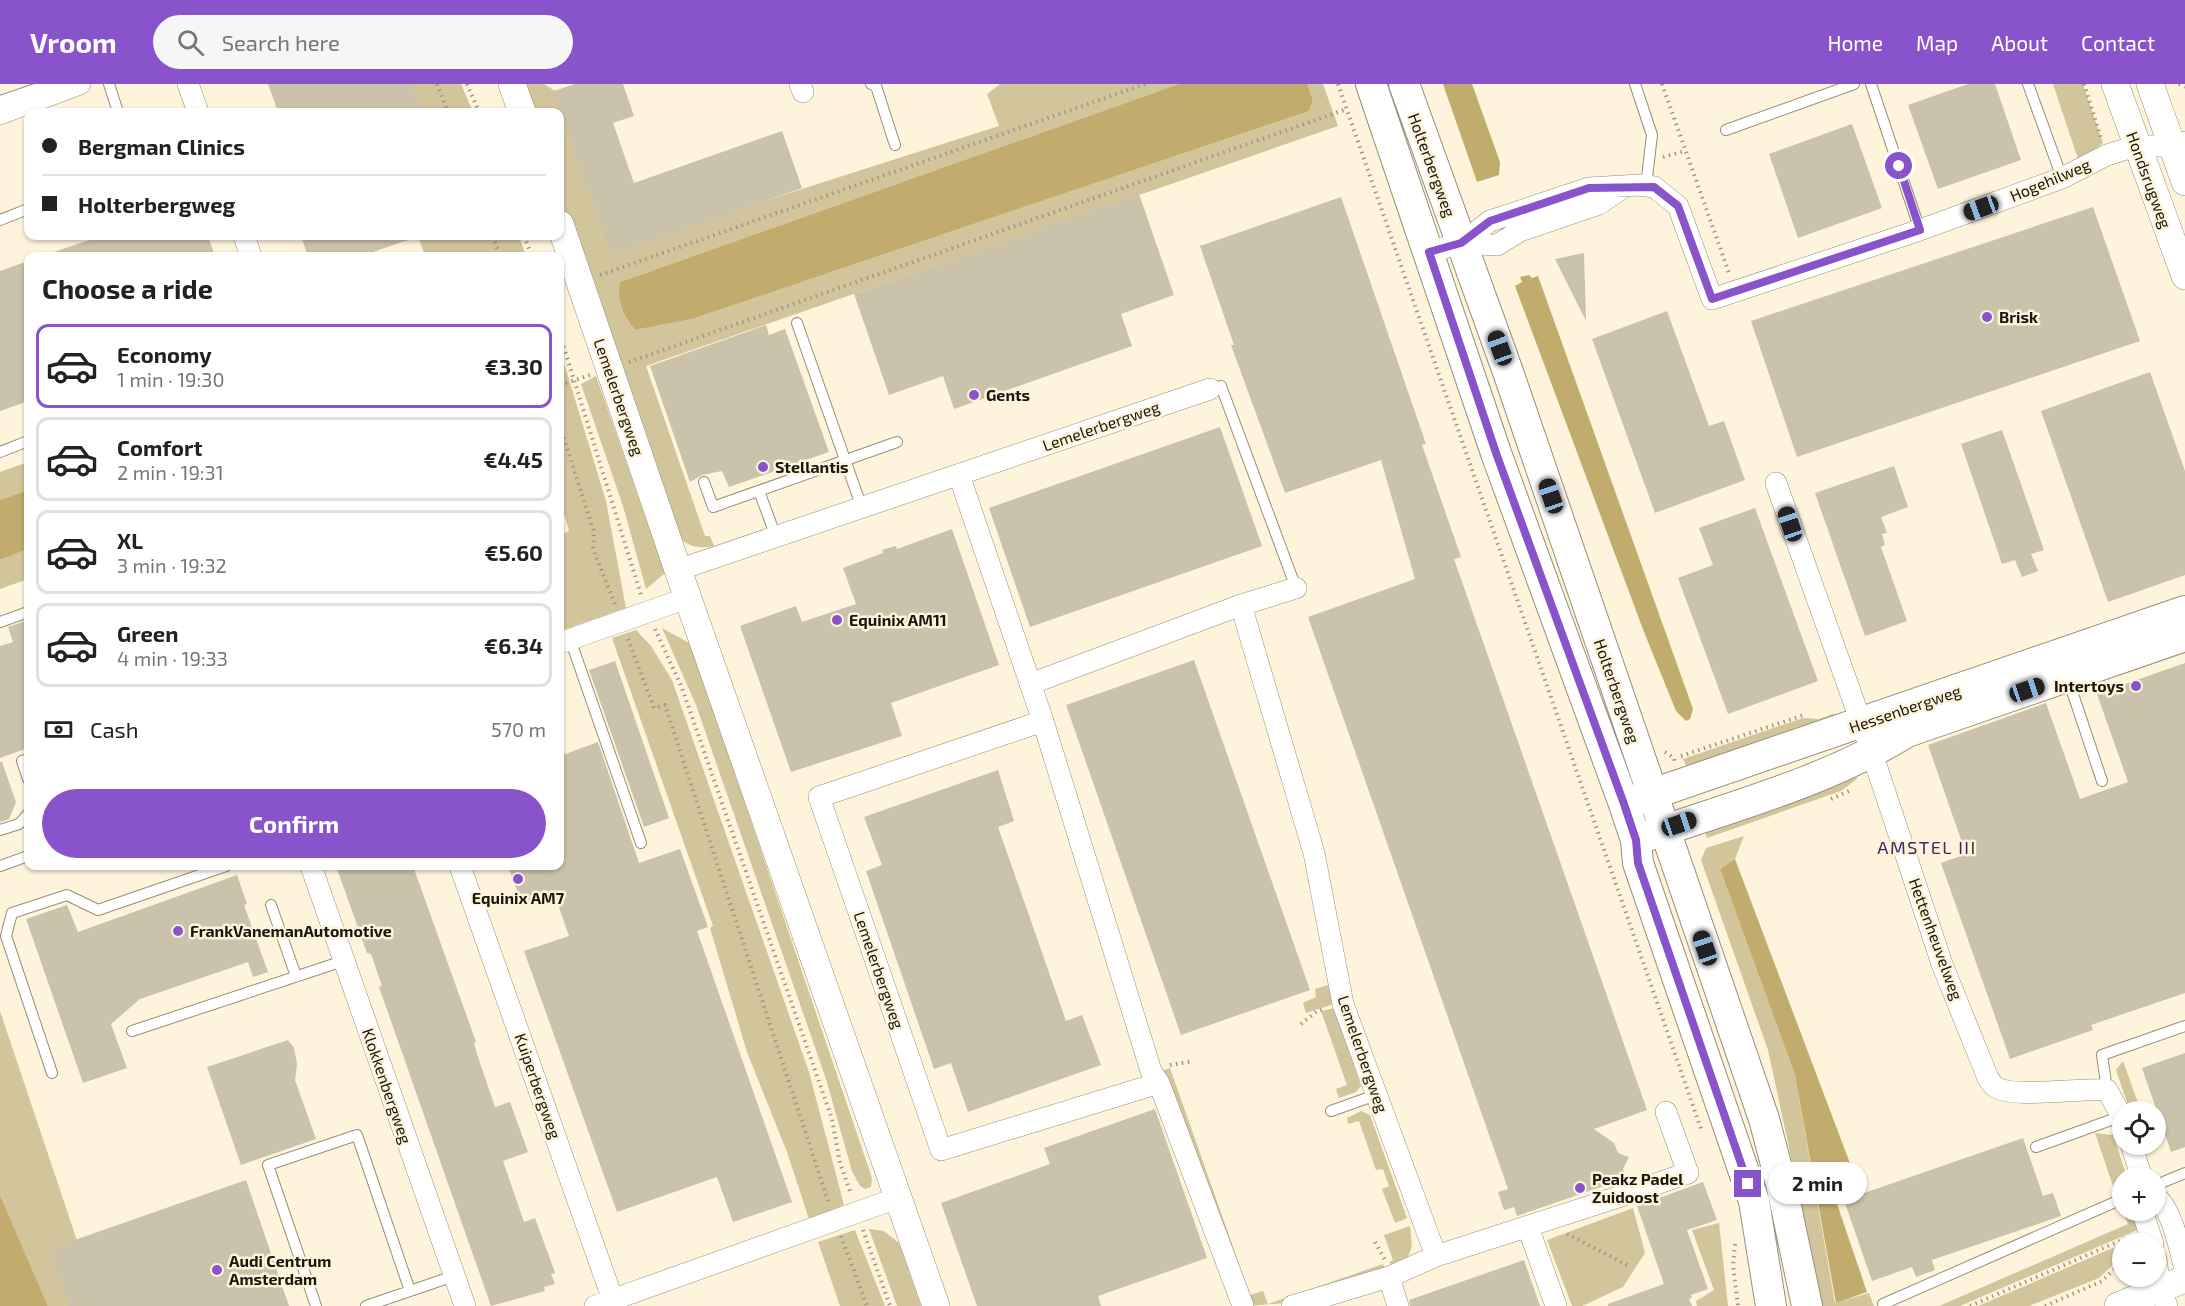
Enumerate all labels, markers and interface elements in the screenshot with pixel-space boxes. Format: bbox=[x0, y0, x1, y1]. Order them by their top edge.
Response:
search box bbox=[153, 15, 573, 69]
text: Vroom bbox=[30, 25, 117, 59]
icon: search bbox=[174, 26, 207, 59]
text: Search here bbox=[222, 29, 340, 55]
text: Home bbox=[1827, 30, 1883, 55]
text: Map bbox=[1916, 30, 1958, 55]
text: About bbox=[1991, 30, 2048, 55]
text: Contact bbox=[2081, 30, 2155, 55]
street label: Holterbergweg bbox=[1405, 110, 1460, 219]
street label: Hondsrugweg bbox=[2123, 129, 2176, 231]
text: Bergman Clinics bbox=[78, 133, 245, 159]
route start bbox=[1885, 152, 1912, 179]
street label: Hogehilweg bbox=[2007, 154, 2093, 205]
text: Holterbergweg bbox=[78, 191, 235, 217]
car bbox=[1961, 193, 2001, 223]
text: Choose a ride bbox=[42, 272, 213, 304]
place label: Brisk bbox=[1999, 307, 2038, 326]
marker: Brisk bbox=[1980, 310, 1994, 324]
car bbox=[1485, 328, 1515, 368]
street label: Lemelerbergweg bbox=[590, 336, 648, 458]
icon: car bbox=[45, 339, 99, 393]
text: Economy bbox=[117, 341, 212, 367]
text: €3.30 bbox=[485, 353, 543, 379]
text: 1 min · 19:30 bbox=[117, 367, 224, 391]
place label: Gents bbox=[986, 385, 1030, 404]
marker: Gents bbox=[967, 388, 981, 402]
street label: Lemelerbergweg bbox=[1040, 397, 1162, 455]
icon: car bbox=[45, 432, 99, 486]
text: Comfort bbox=[117, 434, 202, 460]
text: €4.45 bbox=[483, 446, 543, 472]
place label: Stellantis bbox=[775, 457, 849, 476]
text: 2 min · 19:31 bbox=[117, 460, 224, 484]
marker: Stellantis bbox=[756, 460, 770, 474]
car bbox=[1537, 476, 1565, 516]
car bbox=[1776, 504, 1804, 544]
icon: car bbox=[45, 525, 99, 579]
text: XL bbox=[117, 527, 143, 553]
text: €5.60 bbox=[485, 539, 543, 565]
text: 3 min · 19:32 bbox=[117, 553, 227, 577]
place label: Equinix AM11 bbox=[849, 610, 947, 629]
marker: Equinix AM11 bbox=[830, 613, 844, 627]
icon: car bbox=[45, 618, 99, 672]
text: Green bbox=[117, 620, 179, 646]
text: €6.34 bbox=[484, 632, 543, 658]
street label: Holterbergweg bbox=[1591, 636, 1644, 746]
text: 4 min · 19:33 bbox=[117, 646, 228, 670]
car bbox=[2007, 676, 2047, 704]
place label: Intertoys bbox=[2054, 676, 2124, 696]
marker: Intertoys bbox=[2129, 679, 2143, 693]
street label: Hessenbergweg bbox=[1846, 680, 1963, 737]
icon: cash bbox=[42, 713, 75, 746]
text: Cash bbox=[90, 716, 139, 742]
text: 570 m bbox=[491, 717, 546, 741]
button: Confirm bbox=[42, 789, 546, 858]
car bbox=[1659, 810, 1699, 838]
district label: AMSTEL III bbox=[1877, 836, 1977, 858]
marker: Equinix AM7 bbox=[511, 872, 525, 886]
street label: Hettenheuvelweg bbox=[1906, 875, 1967, 1003]
place label: Equinix AM7 bbox=[472, 888, 565, 907]
street label: Lemelerbergweg bbox=[850, 909, 908, 1031]
place label: FrankVanemanAutomotive bbox=[190, 921, 392, 940]
marker: FrankVanemanAutomotive bbox=[171, 924, 185, 938]
car bbox=[1691, 928, 1719, 968]
street label: Lemelerbergweg bbox=[1334, 993, 1392, 1115]
street label: Klokkenbergweg bbox=[359, 1026, 416, 1146]
street label: Kuiperbergweg bbox=[512, 1031, 565, 1141]
map controls bbox=[2112, 1101, 2166, 1287]
button: locate bbox=[2112, 1101, 2166, 1155]
callout: 2 min bbox=[1769, 1163, 1868, 1205]
button: + bbox=[2112, 1167, 2166, 1221]
place label: Peakz Padel Zuidoost bbox=[1592, 1169, 1684, 1206]
route end bbox=[1734, 1170, 1761, 1197]
text: 2 min bbox=[1792, 1171, 1843, 1195]
marker: Peakz Padel Zuidoost bbox=[1573, 1181, 1587, 1195]
button: − bbox=[2112, 1233, 2166, 1287]
place label: Audi Centrum Amsterdam bbox=[229, 1251, 331, 1288]
marker: Audi Centrum Amsterdam bbox=[210, 1263, 224, 1277]

